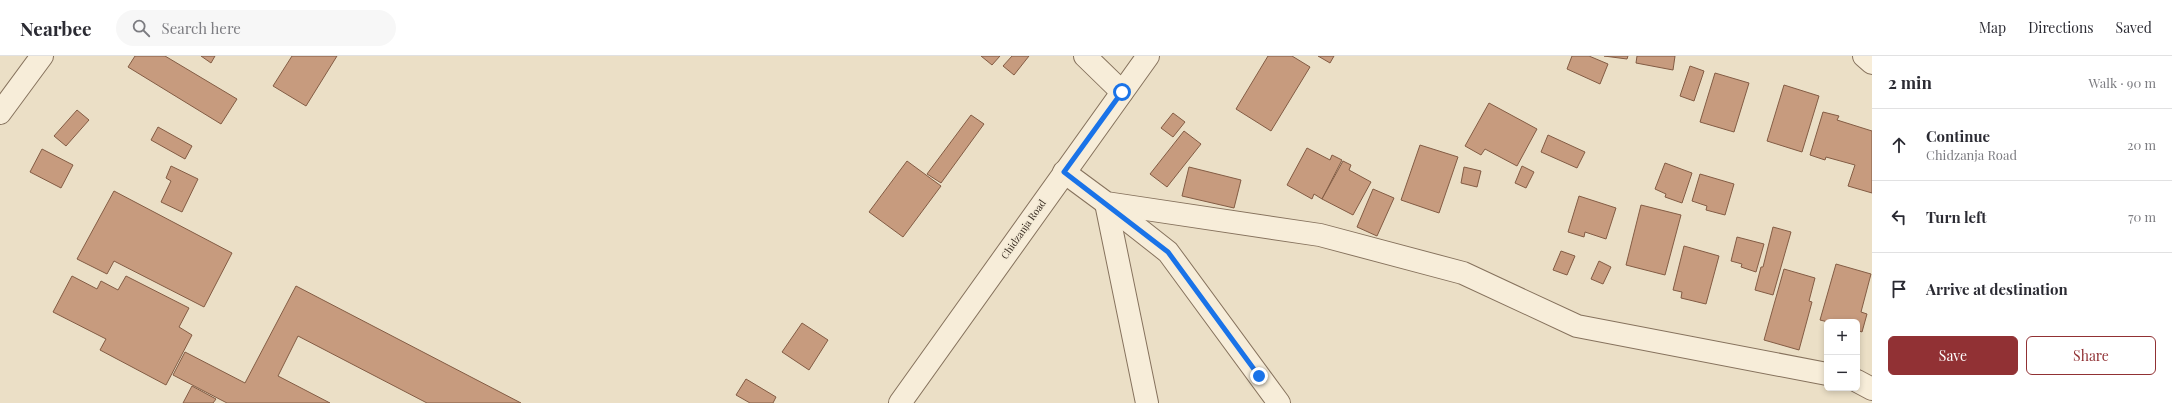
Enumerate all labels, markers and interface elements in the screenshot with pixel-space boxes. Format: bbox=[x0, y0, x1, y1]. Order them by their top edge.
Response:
search box bbox=[116, 10, 396, 46]
text: Nearbee bbox=[20, 15, 92, 41]
icon: search bbox=[130, 17, 152, 39]
text: Search here bbox=[162, 18, 241, 38]
text: Map bbox=[1979, 18, 2006, 37]
text: Directions bbox=[2028, 18, 2094, 37]
text: Saved bbox=[2116, 18, 2152, 37]
text: 2 min bbox=[1888, 71, 1932, 93]
text: Walk · 90 m bbox=[2089, 74, 2156, 91]
route start bbox=[1113, 83, 1131, 101]
text: Continue bbox=[1926, 126, 1990, 146]
icon: ahead bbox=[1888, 134, 1910, 156]
text: 20 m bbox=[2127, 136, 2156, 153]
text: Chidzanja Road bbox=[1926, 146, 2017, 163]
street label: Chidzanja Road bbox=[997, 196, 1049, 262]
icon: left bbox=[1888, 206, 1910, 228]
text: Turn left bbox=[1926, 207, 1987, 227]
text: 70 m bbox=[2128, 208, 2156, 225]
icon: arrive bbox=[1888, 278, 1910, 300]
text: Arrive at destination bbox=[1926, 279, 2068, 299]
map controls bbox=[1824, 319, 1860, 391]
button: + bbox=[1824, 319, 1860, 355]
button: Save bbox=[1888, 336, 2018, 375]
button: Share bbox=[2026, 336, 2156, 375]
button: − bbox=[1824, 355, 1860, 391]
route end bbox=[1250, 367, 1268, 385]

